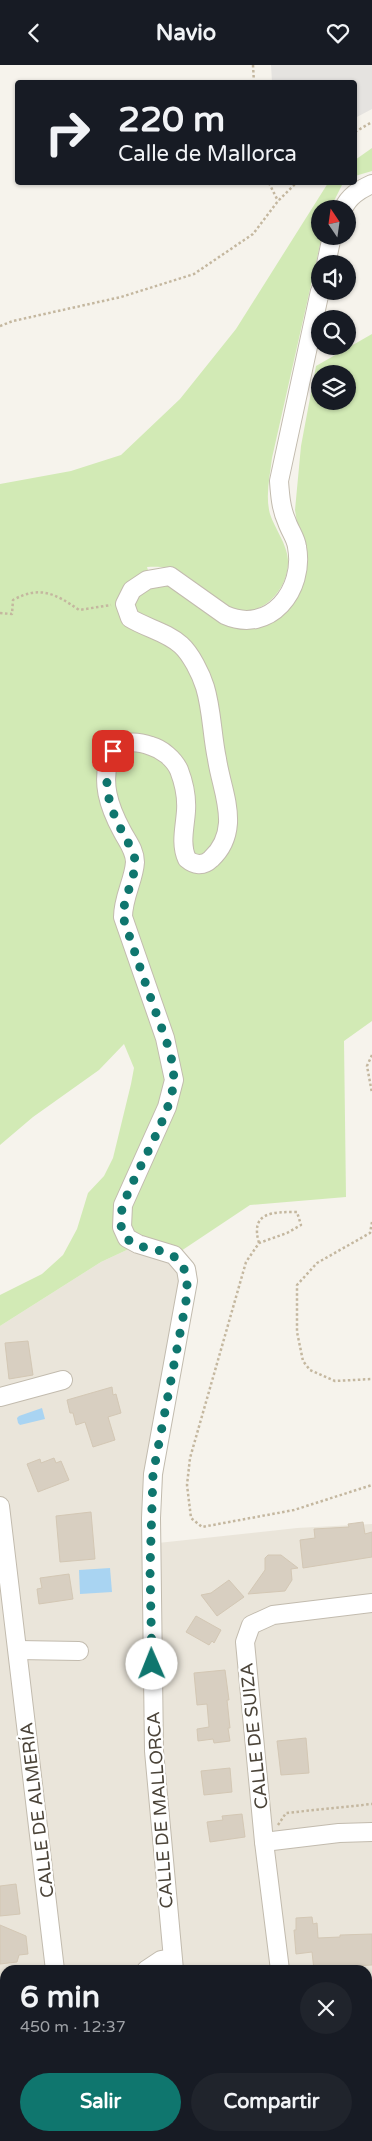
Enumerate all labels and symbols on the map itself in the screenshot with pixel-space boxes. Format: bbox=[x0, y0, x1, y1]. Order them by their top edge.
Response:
north arrow bbox=[311, 200, 356, 245]
pin bbox=[92, 730, 134, 772]
position arrow bbox=[125, 1637, 177, 1689]
street label: CALLE DE SUIZA bbox=[235, 1662, 273, 1810]
street label: CALLE DE MALLORCA bbox=[142, 1711, 178, 1909]
street label: CALLE DE ALMERÍA bbox=[15, 1721, 59, 1899]

